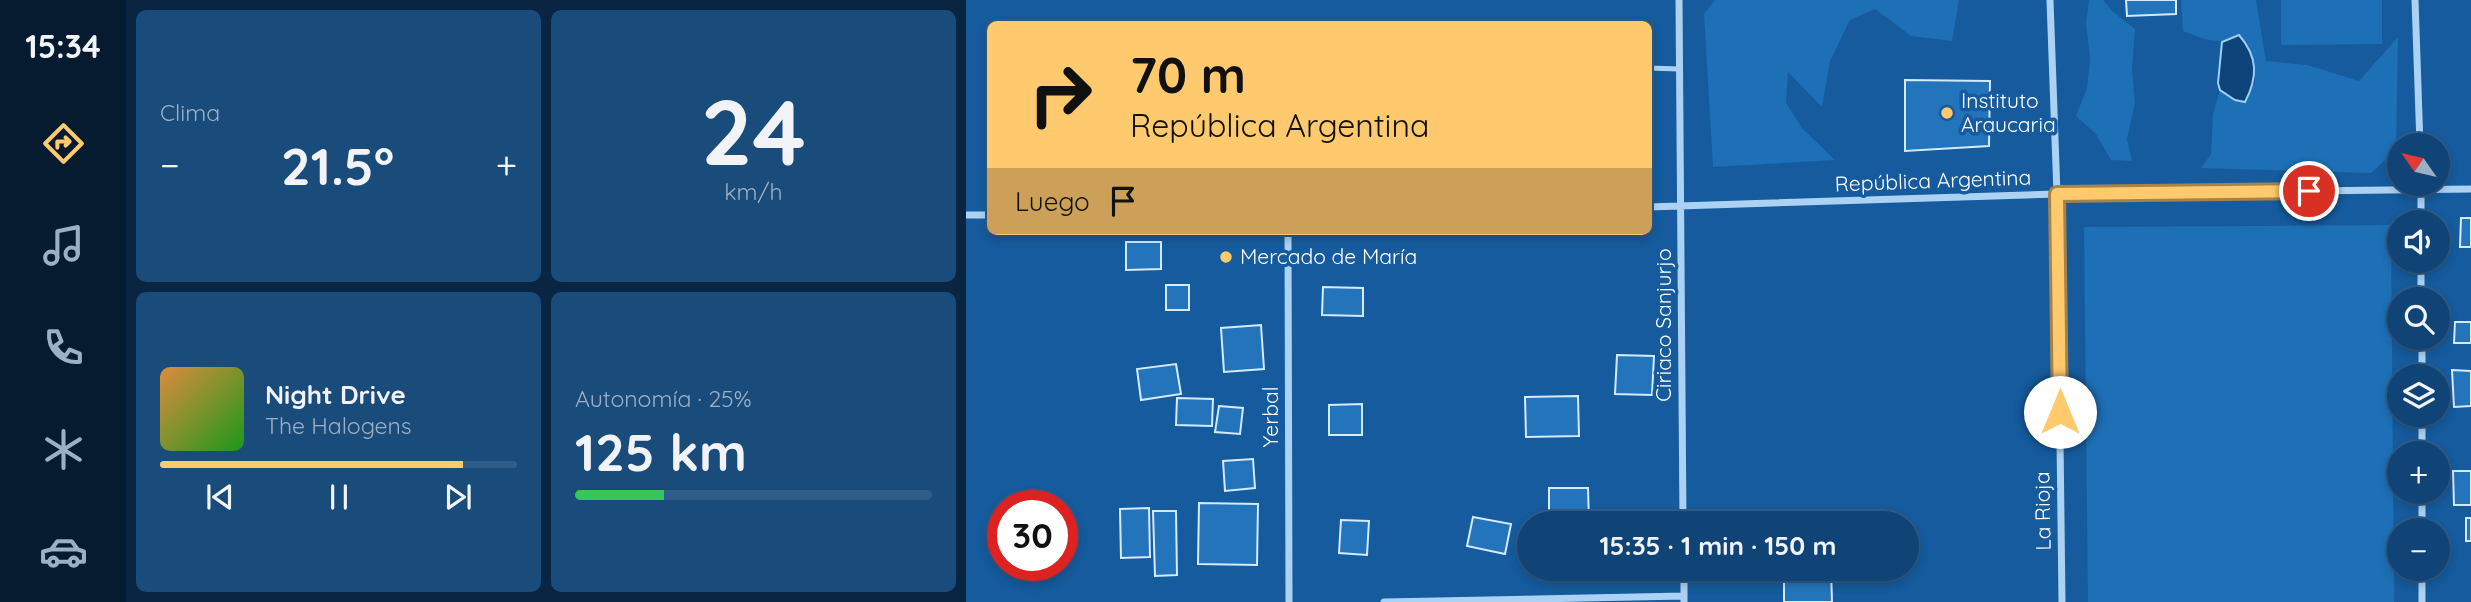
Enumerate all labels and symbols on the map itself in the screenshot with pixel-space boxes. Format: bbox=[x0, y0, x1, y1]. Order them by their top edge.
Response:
place label: Instituto Araucaria bbox=[1961, 87, 2056, 137]
marker: Instituto Araucaria bbox=[1939, 105, 1955, 121]
north arrow bbox=[2387, 133, 2450, 196]
pin bbox=[2279, 161, 2339, 221]
street label: República Argentina bbox=[1834, 164, 2032, 196]
place label: Mercado de María bbox=[1240, 243, 1417, 269]
street label: Ciriaco Sanjurjo bbox=[1650, 248, 1676, 402]
marker: Mercado de María bbox=[1218, 249, 1234, 265]
position arrow bbox=[2023, 375, 2097, 449]
street label: Yerbal bbox=[1257, 386, 1283, 448]
street label: La Rioja bbox=[2028, 471, 2056, 551]
speed limit sign: 30 bbox=[987, 490, 1078, 581]

